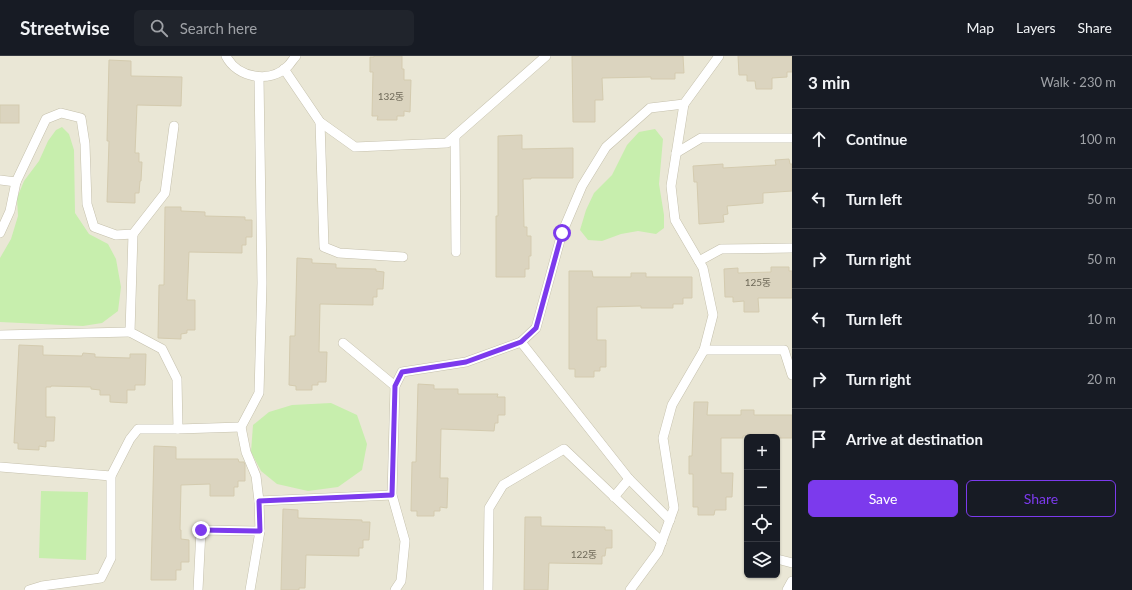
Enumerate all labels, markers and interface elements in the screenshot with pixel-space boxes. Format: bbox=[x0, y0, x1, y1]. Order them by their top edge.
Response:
search box bbox=[134, 10, 414, 46]
text: Streetwise bbox=[20, 16, 110, 39]
icon: search bbox=[148, 17, 170, 39]
text: Search here bbox=[180, 19, 257, 37]
text: Map bbox=[966, 19, 994, 36]
text: Layers bbox=[1016, 19, 1056, 36]
text: Share bbox=[1078, 19, 1112, 36]
text: 3 min bbox=[808, 72, 850, 93]
text: Walk · 230 m bbox=[1040, 74, 1116, 90]
house number: 132동 bbox=[378, 90, 404, 102]
icon: ahead bbox=[808, 128, 830, 150]
text: Continue bbox=[846, 130, 907, 148]
text: 100 m bbox=[1079, 131, 1116, 147]
icon: left bbox=[808, 188, 830, 210]
text: Turn left bbox=[846, 190, 902, 208]
text: 50 m bbox=[1087, 191, 1116, 207]
route start bbox=[553, 224, 571, 242]
icon: right bbox=[808, 248, 830, 270]
text: Turn right bbox=[846, 250, 911, 268]
text: 50 m bbox=[1087, 251, 1116, 267]
house number: 125동 bbox=[745, 276, 771, 288]
icon: left bbox=[808, 308, 830, 330]
text: Turn left bbox=[846, 310, 902, 328]
text: 10 m bbox=[1087, 311, 1116, 327]
icon: right bbox=[808, 368, 830, 390]
text: Turn right bbox=[846, 370, 911, 388]
text: 20 m bbox=[1087, 371, 1116, 387]
icon: arrive bbox=[808, 428, 830, 450]
text: Arrive at destination bbox=[846, 430, 983, 448]
map controls bbox=[744, 434, 780, 578]
button: + bbox=[744, 434, 780, 470]
button: − bbox=[744, 470, 780, 506]
button: Save bbox=[808, 480, 958, 517]
button: Share bbox=[966, 480, 1116, 517]
button: locate bbox=[744, 506, 780, 542]
route end bbox=[192, 521, 210, 539]
button: layers bbox=[744, 542, 780, 578]
house number: 122동 bbox=[571, 548, 597, 560]

